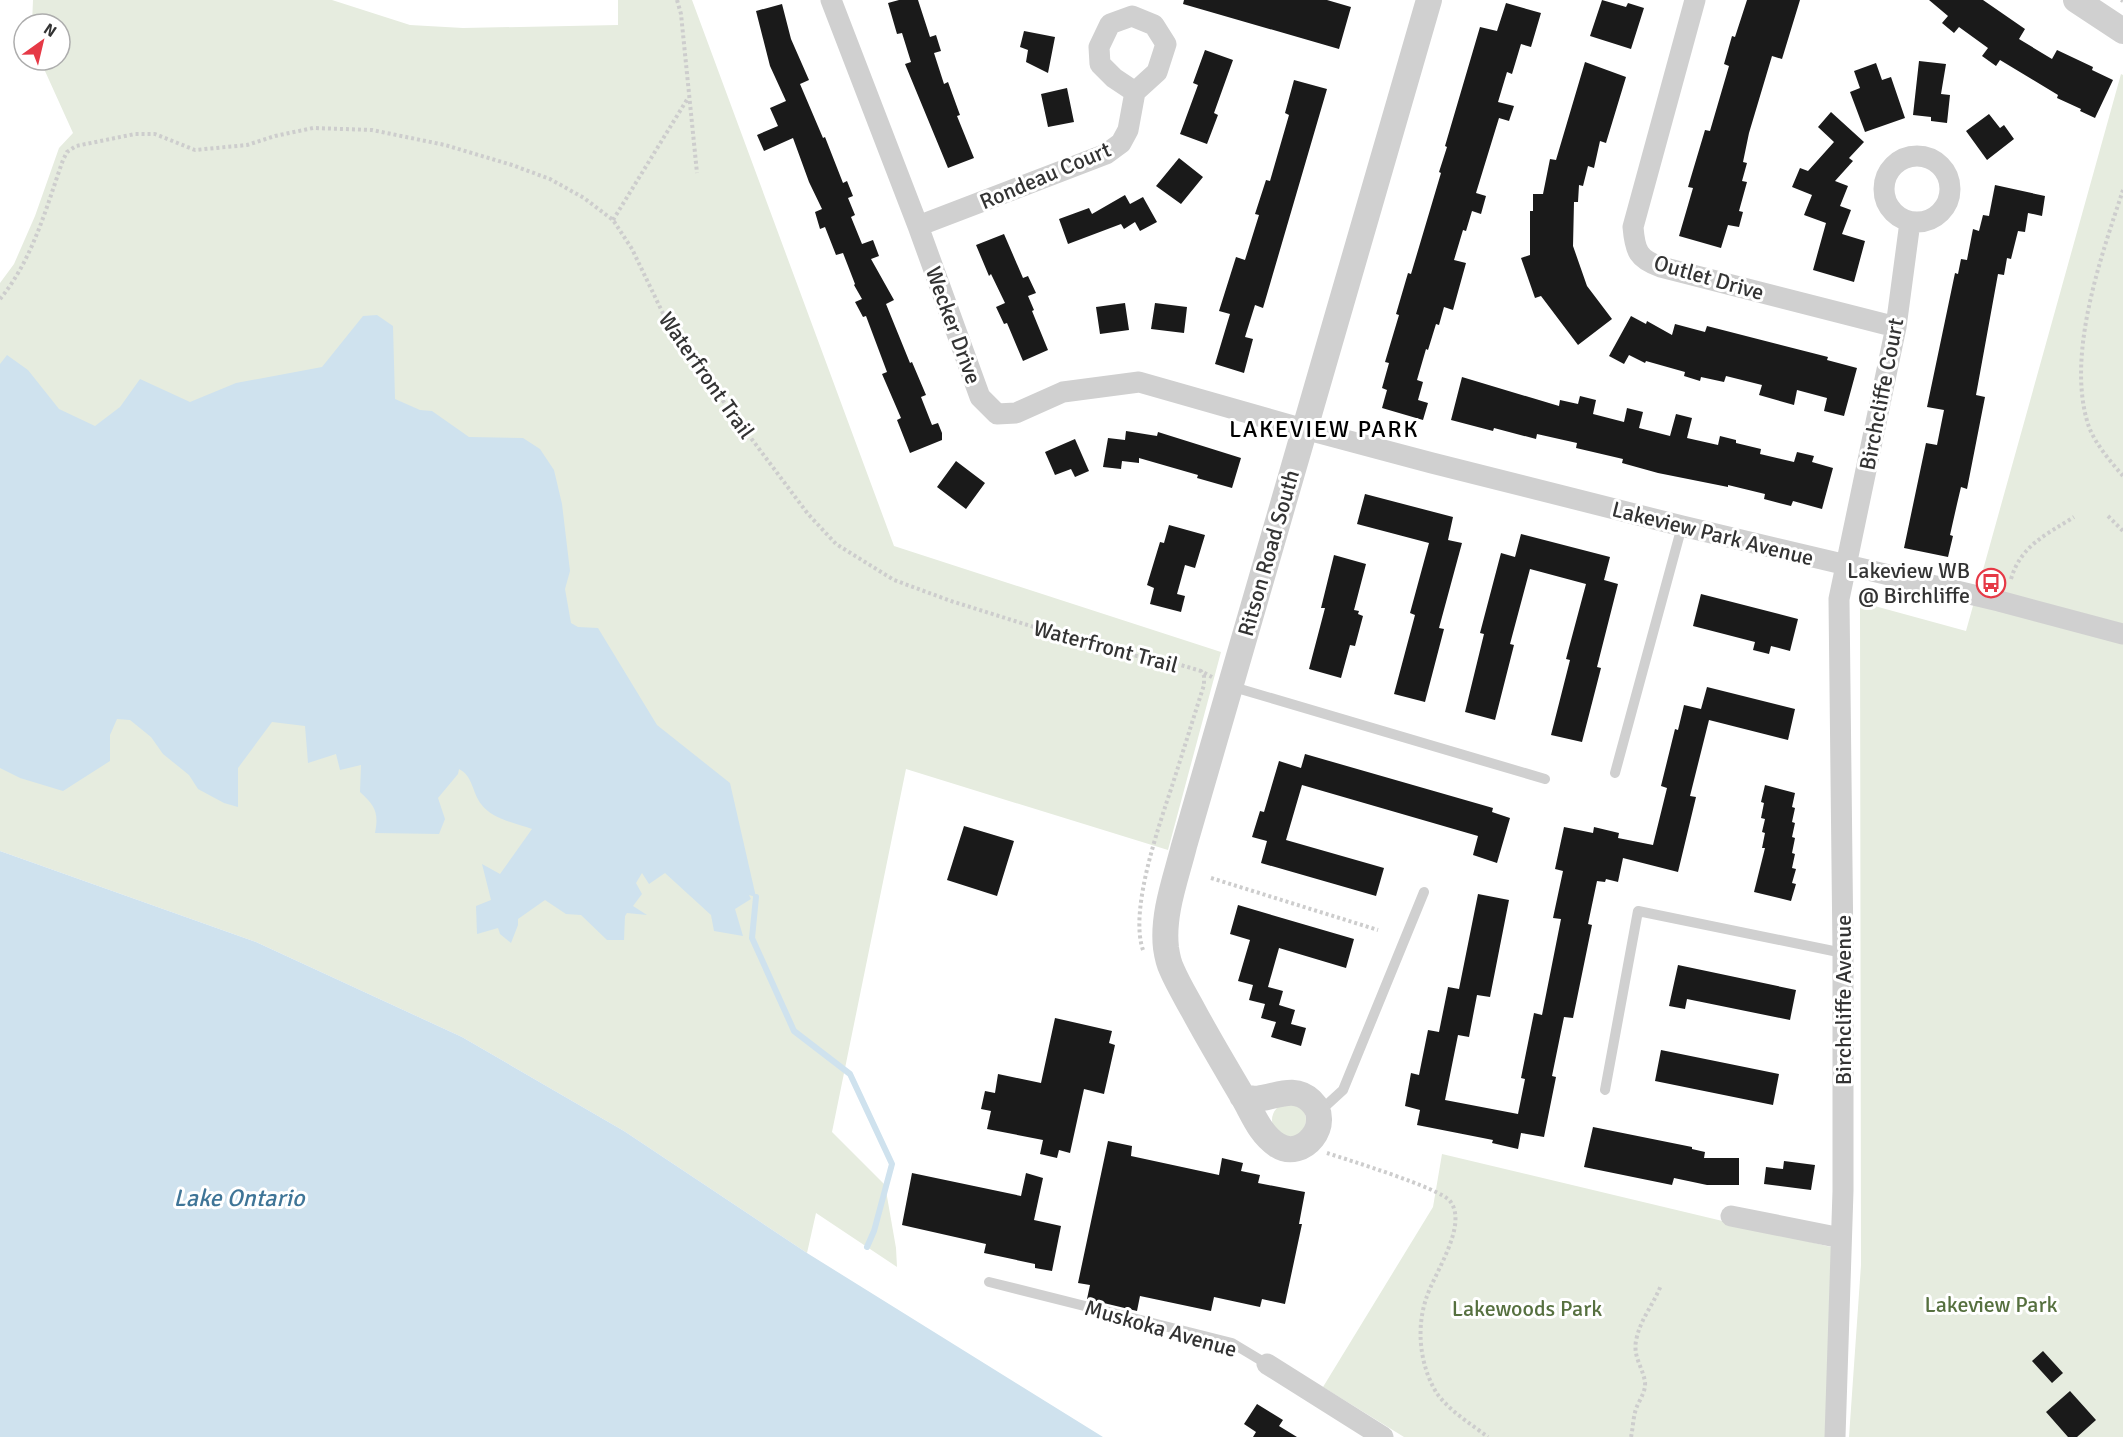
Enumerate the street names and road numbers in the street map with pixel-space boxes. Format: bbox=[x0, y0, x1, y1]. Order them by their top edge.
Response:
street label: Rondeau Court bbox=[976, 136, 1115, 215]
street label: Outlet Drive bbox=[1651, 249, 1767, 306]
street label: Wecker Drive bbox=[920, 263, 987, 388]
street label: Waterfront Trail bbox=[653, 307, 760, 444]
street label: Birchcliffe Court bbox=[1854, 315, 1910, 472]
street label: Ritson Road South bbox=[1232, 467, 1305, 640]
street label: Lakeview Park Avenue bbox=[1609, 495, 1817, 572]
street label: Waterfront Trail bbox=[1031, 614, 1181, 679]
street label: Birchcliffe Avenue bbox=[1830, 915, 1857, 1085]
street label: Muskoka Avenue bbox=[1082, 1294, 1240, 1363]

